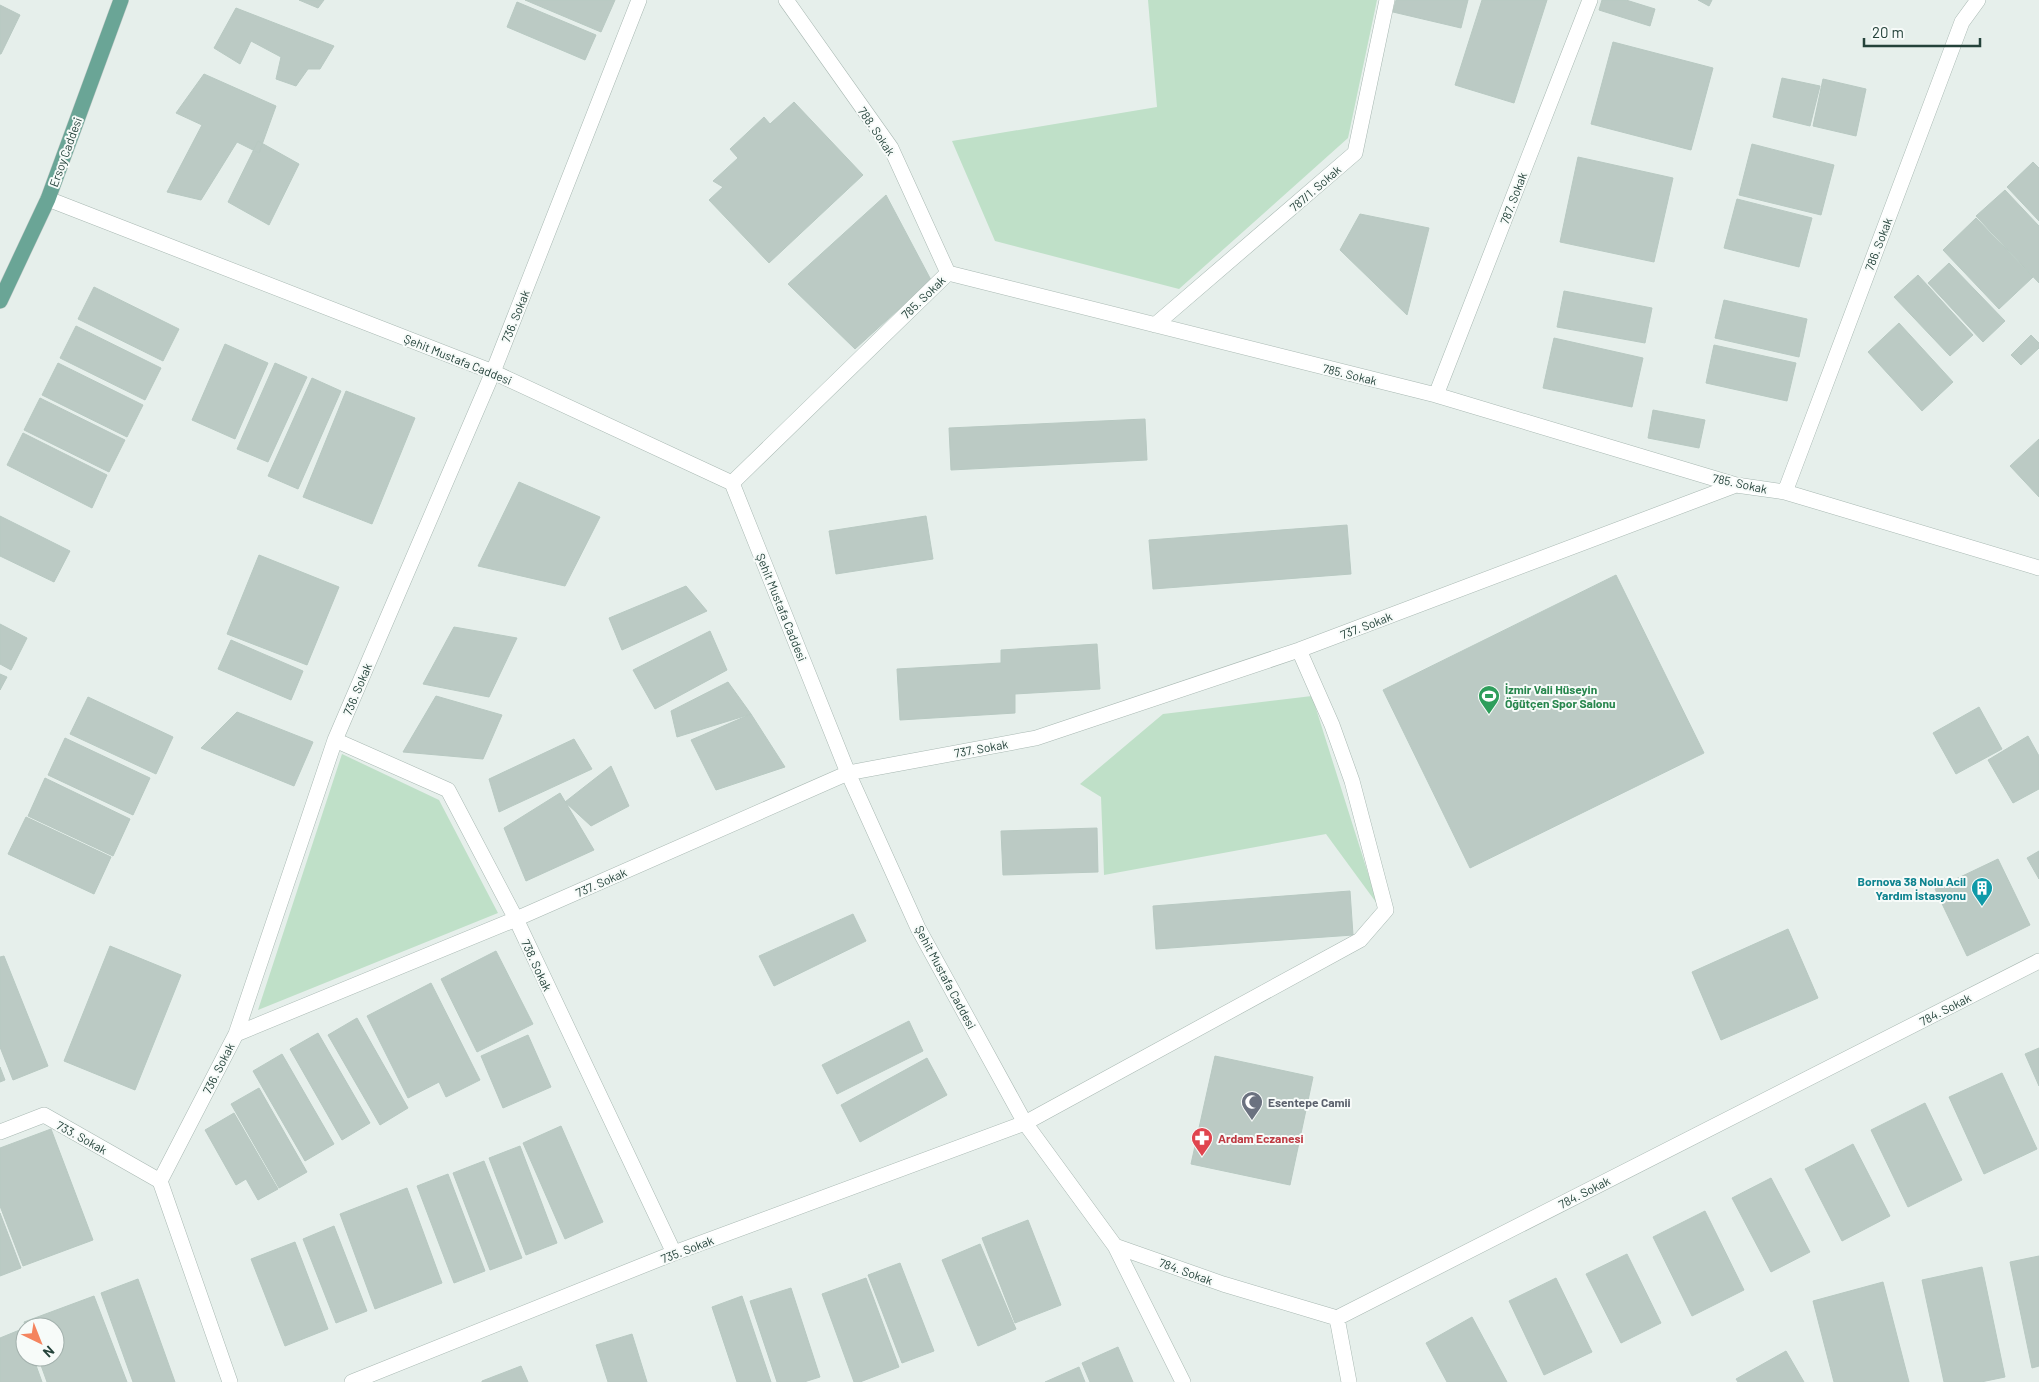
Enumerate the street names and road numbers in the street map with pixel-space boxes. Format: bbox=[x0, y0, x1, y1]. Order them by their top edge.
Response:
street label: 788. Sokak bbox=[856, 104, 898, 158]
street label: Ersoy Caddesi bbox=[46, 115, 84, 189]
street label: 787/1. Sokak bbox=[1287, 162, 1343, 214]
street label: 787. Sokak bbox=[1497, 170, 1529, 226]
street label: 786. Sokak bbox=[1862, 216, 1894, 272]
street label: 785. Sokak bbox=[898, 273, 948, 321]
street label: 736. Sokak bbox=[498, 288, 532, 344]
street label: Şehit Mustafa Caddesi bbox=[402, 331, 514, 387]
street label: 785. Sokak bbox=[1321, 361, 1379, 387]
street label: 785. Sokak bbox=[1711, 470, 1769, 496]
street label: Şehit Mustafa Caddesi bbox=[754, 551, 810, 663]
street label: 737. Sokak bbox=[1338, 609, 1394, 641]
street label: 736. Sokak bbox=[340, 661, 374, 717]
street label: 737. Sokak bbox=[953, 736, 1009, 760]
street label: 737. Sokak bbox=[573, 865, 629, 899]
street label: Şehit Mustafa Caddesi bbox=[913, 923, 979, 1031]
street label: 738. Sokak bbox=[519, 937, 555, 993]
street label: 784. Sokak bbox=[1917, 990, 1973, 1028]
street label: 736. Sokak bbox=[199, 1040, 237, 1096]
street label: 733. Sokak bbox=[54, 1117, 110, 1157]
street label: 784. Sokak bbox=[1556, 1173, 1612, 1211]
street label: 735. Sokak bbox=[659, 1233, 715, 1265]
street label: 784. Sokak bbox=[1157, 1255, 1215, 1287]

